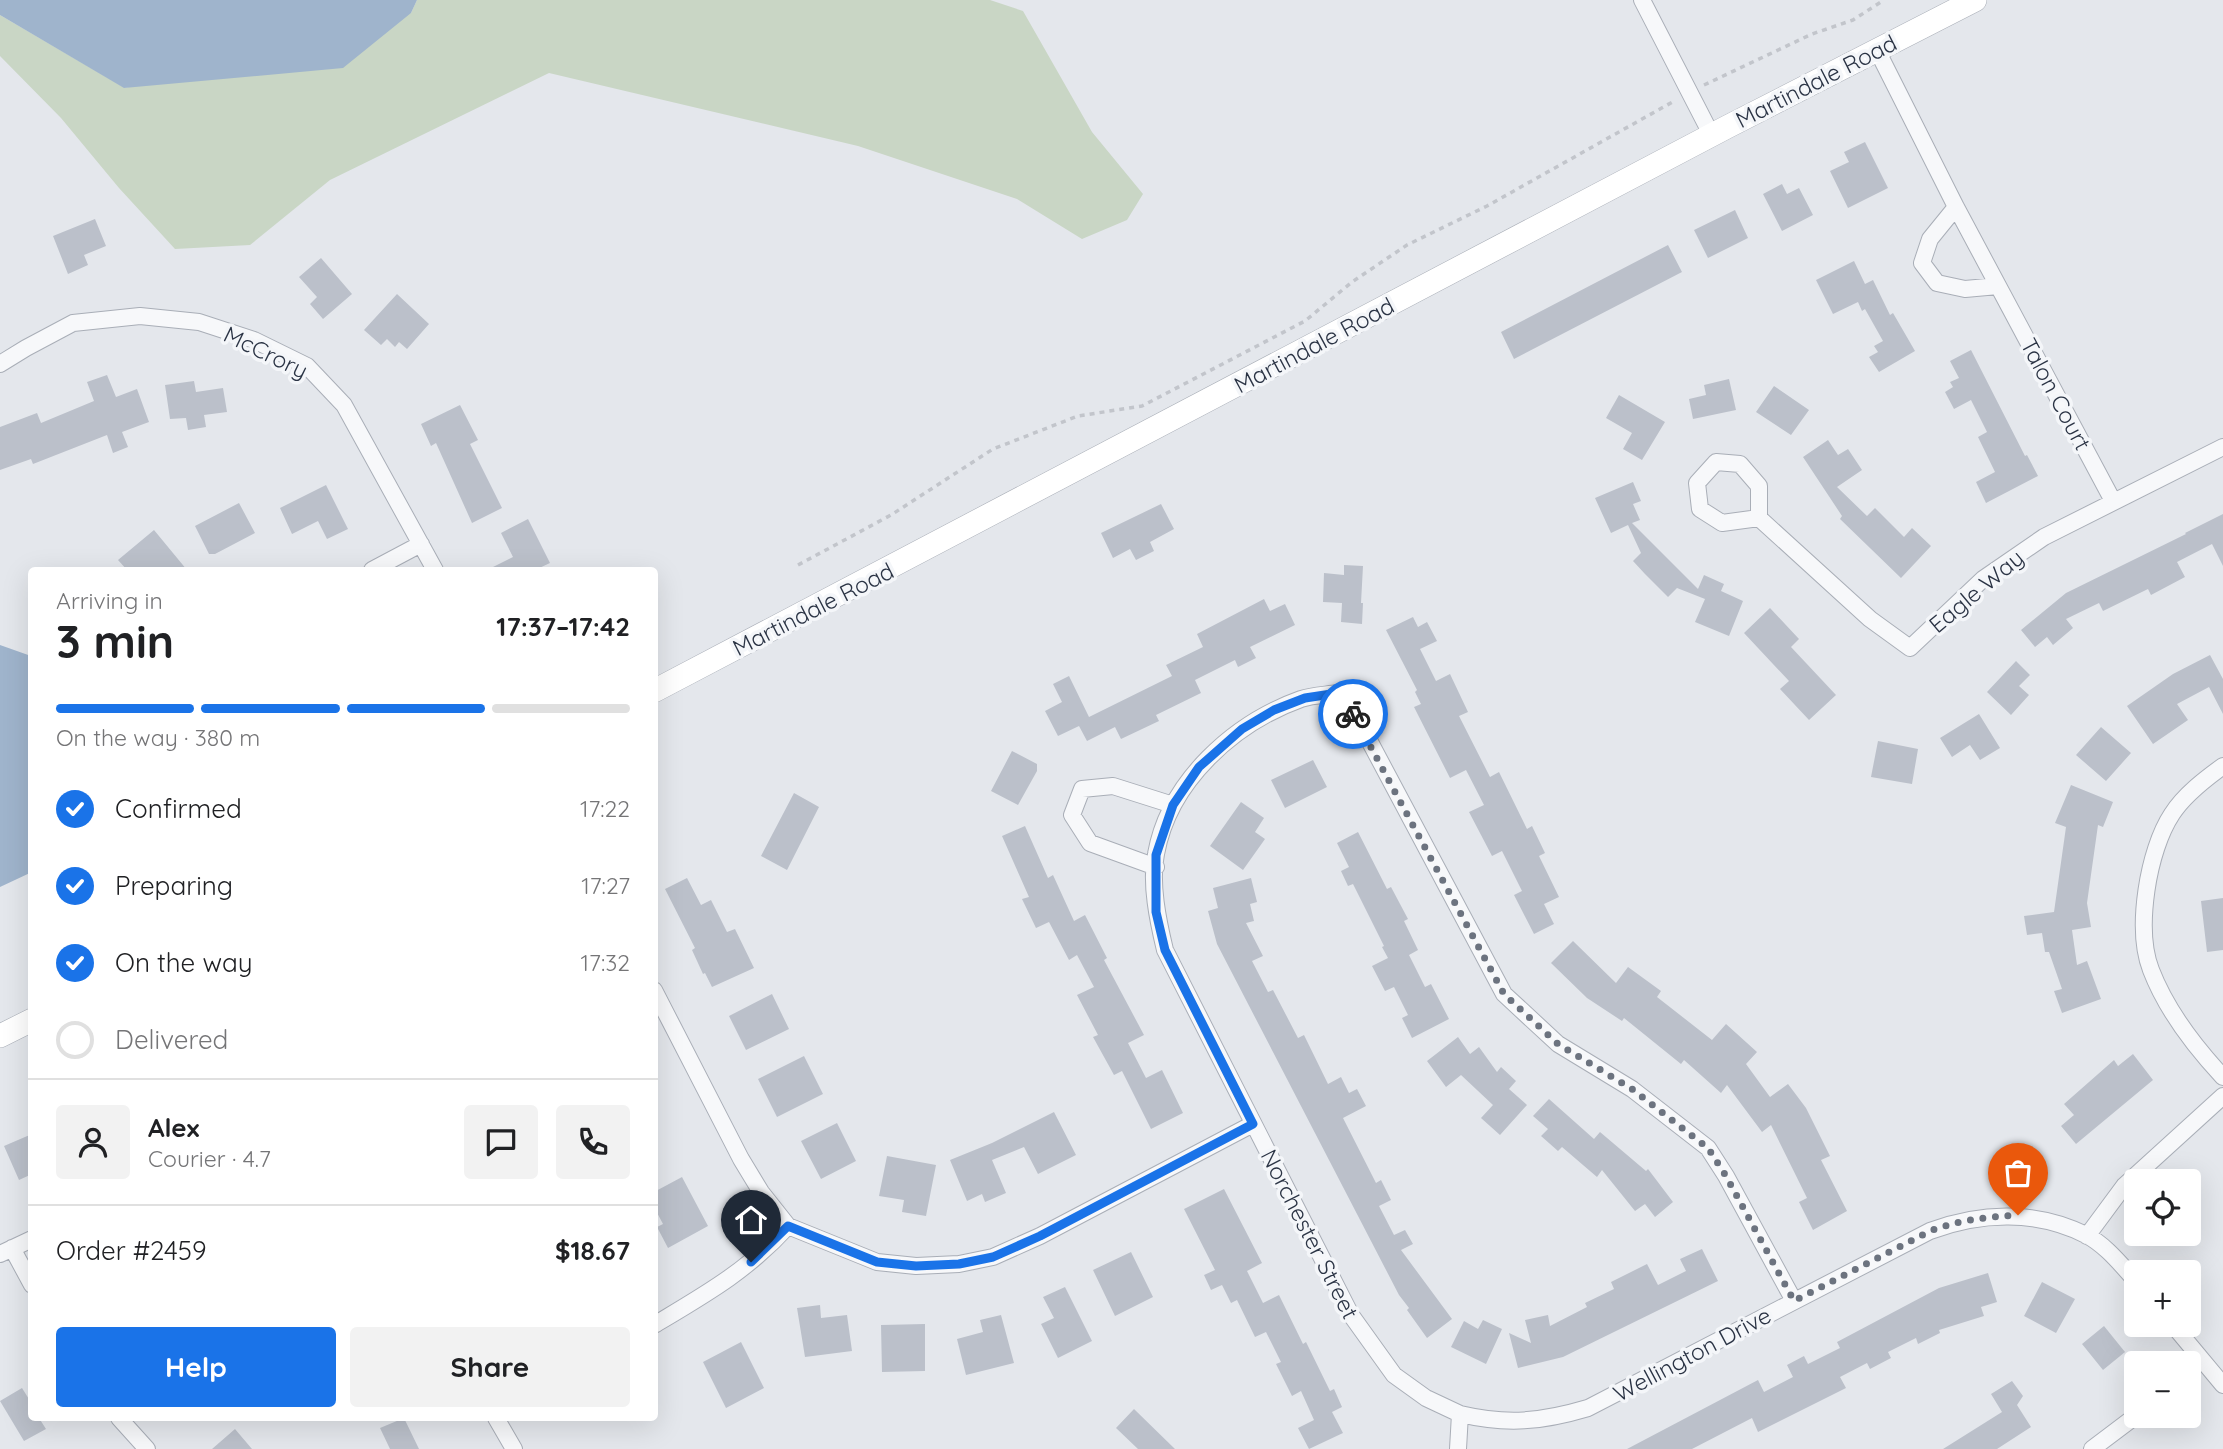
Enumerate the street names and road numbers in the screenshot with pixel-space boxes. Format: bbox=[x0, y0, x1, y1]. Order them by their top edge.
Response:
street label: Martindale Road bbox=[1731, 28, 1901, 134]
street label: Martindale Road bbox=[1229, 291, 1399, 399]
street label: McCrory bbox=[219, 319, 313, 385]
street label: Talon Court bbox=[2014, 333, 2098, 455]
street label: Eagle Way bbox=[1923, 543, 2029, 639]
street label: Martindale Road bbox=[728, 556, 898, 662]
street label: Norchester Street bbox=[1255, 1144, 1365, 1324]
street label: Wellington Drive bbox=[1608, 1300, 1776, 1408]

